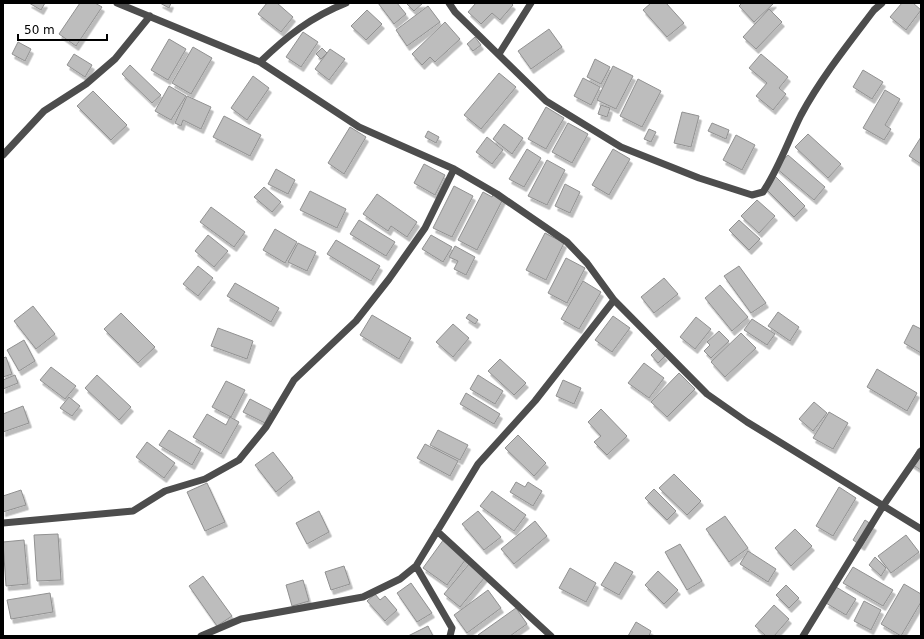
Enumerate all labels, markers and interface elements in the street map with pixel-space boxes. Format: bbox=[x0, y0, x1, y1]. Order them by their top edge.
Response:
scale bar bbox=[18, 16, 107, 42]
text: 50 m bbox=[24, 23, 55, 37]

